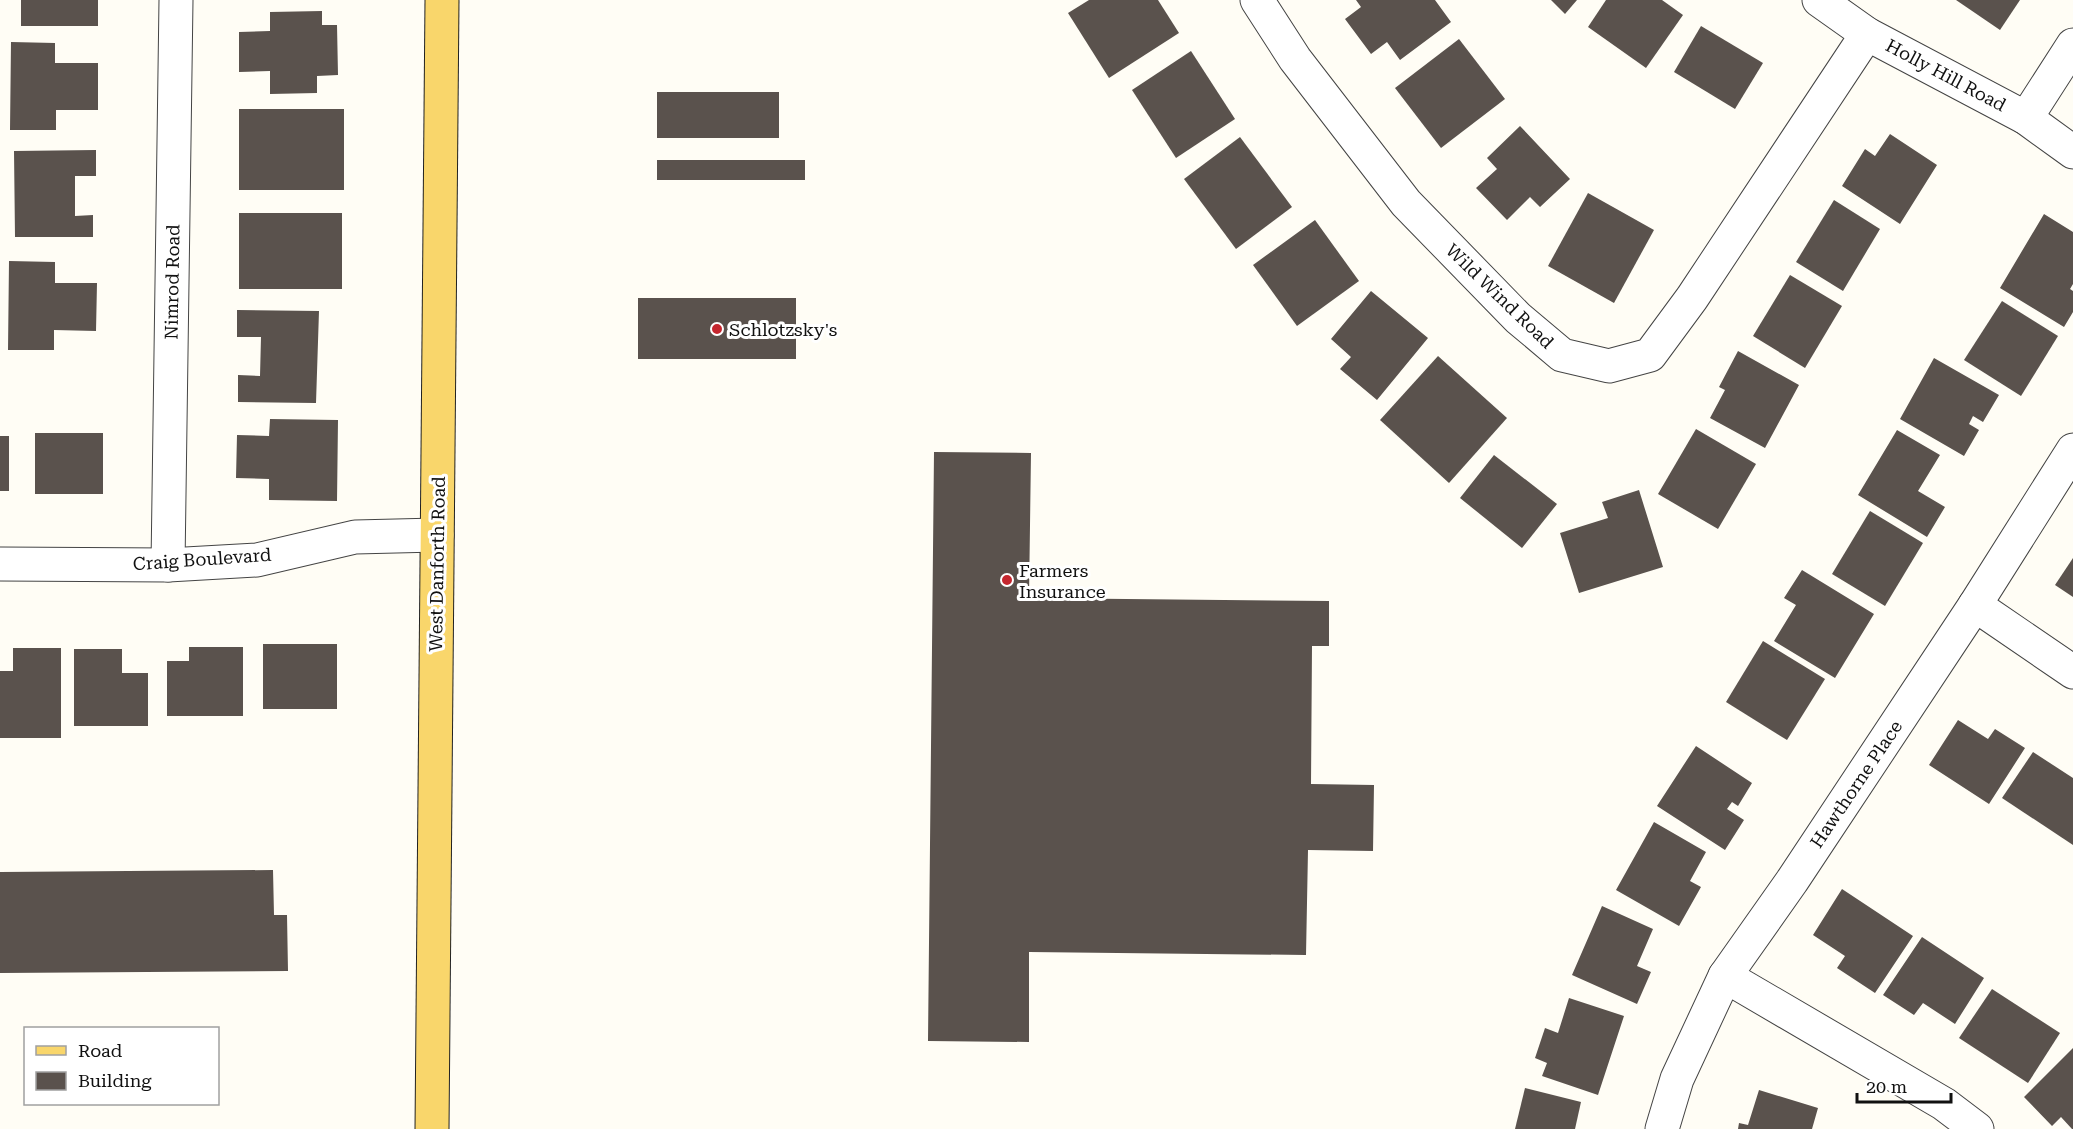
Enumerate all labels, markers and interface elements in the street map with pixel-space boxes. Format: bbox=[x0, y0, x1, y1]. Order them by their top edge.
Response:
street label: Holly Hill Road bbox=[1882, 35, 2010, 116]
street label: Nimrod Road bbox=[160, 224, 184, 340]
street label: Wild Wind Road bbox=[1442, 239, 1559, 353]
place label: Schlotzsky's bbox=[729, 319, 837, 340]
marker: Schlotzsky's bbox=[710, 322, 724, 336]
street label: West Danforth Road bbox=[425, 476, 449, 652]
street label: Craig Boulevard bbox=[132, 544, 272, 574]
place label: Farmers Insurance bbox=[1019, 560, 1106, 602]
marker: Farmers Insurance bbox=[1000, 573, 1014, 587]
street label: Hawthorne Place bbox=[1806, 716, 1906, 852]
legend bbox=[24, 1027, 219, 1105]
text: Road bbox=[78, 1040, 123, 1061]
scale bar bbox=[1857, 1066, 1952, 1104]
text: Building bbox=[78, 1070, 152, 1091]
text: 20 m bbox=[1866, 1076, 1907, 1097]

